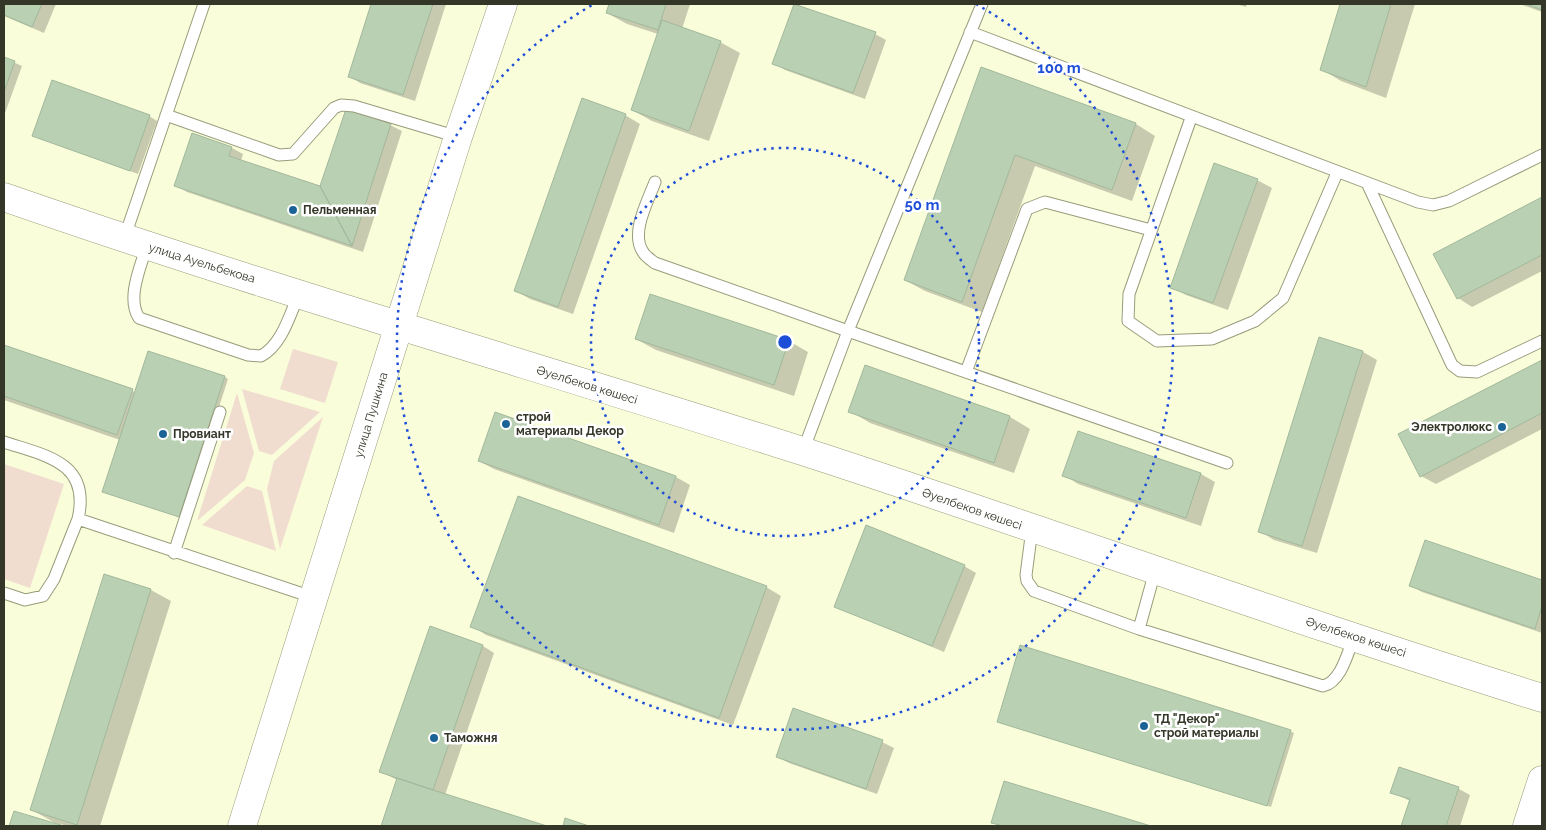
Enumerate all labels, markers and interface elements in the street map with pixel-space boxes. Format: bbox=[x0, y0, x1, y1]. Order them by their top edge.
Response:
text: 100 m bbox=[1037, 59, 1081, 77]
text: 50 m bbox=[904, 196, 940, 214]
place label: Пельменная bbox=[303, 203, 376, 217]
marker: Пельменная bbox=[287, 204, 299, 216]
street label: улица Ауельбекова bbox=[147, 240, 257, 286]
centre of rings bbox=[776, 333, 794, 351]
street label: Әуелбеков көшесі bbox=[535, 363, 639, 407]
street label: улица Пушкина bbox=[351, 371, 391, 459]
place label: строй материалы Декор bbox=[516, 410, 624, 438]
marker: строй материалы Декор bbox=[500, 418, 512, 430]
place label: Электролюкс bbox=[1411, 420, 1492, 434]
marker: Электролюкс bbox=[1496, 421, 1508, 433]
place label: Провиант bbox=[173, 427, 231, 441]
marker: Провиант bbox=[157, 428, 169, 440]
street label: Әуелбеков көшесі bbox=[920, 485, 1024, 533]
street label: Әуелбеков көшесі bbox=[1304, 614, 1408, 660]
place label: ТД "Декор" строй материалы bbox=[1154, 712, 1259, 740]
marker: ТД "Декор" строй материалы bbox=[1138, 720, 1150, 732]
place label: Таможня bbox=[444, 731, 498, 745]
marker: Таможня bbox=[428, 732, 440, 744]

